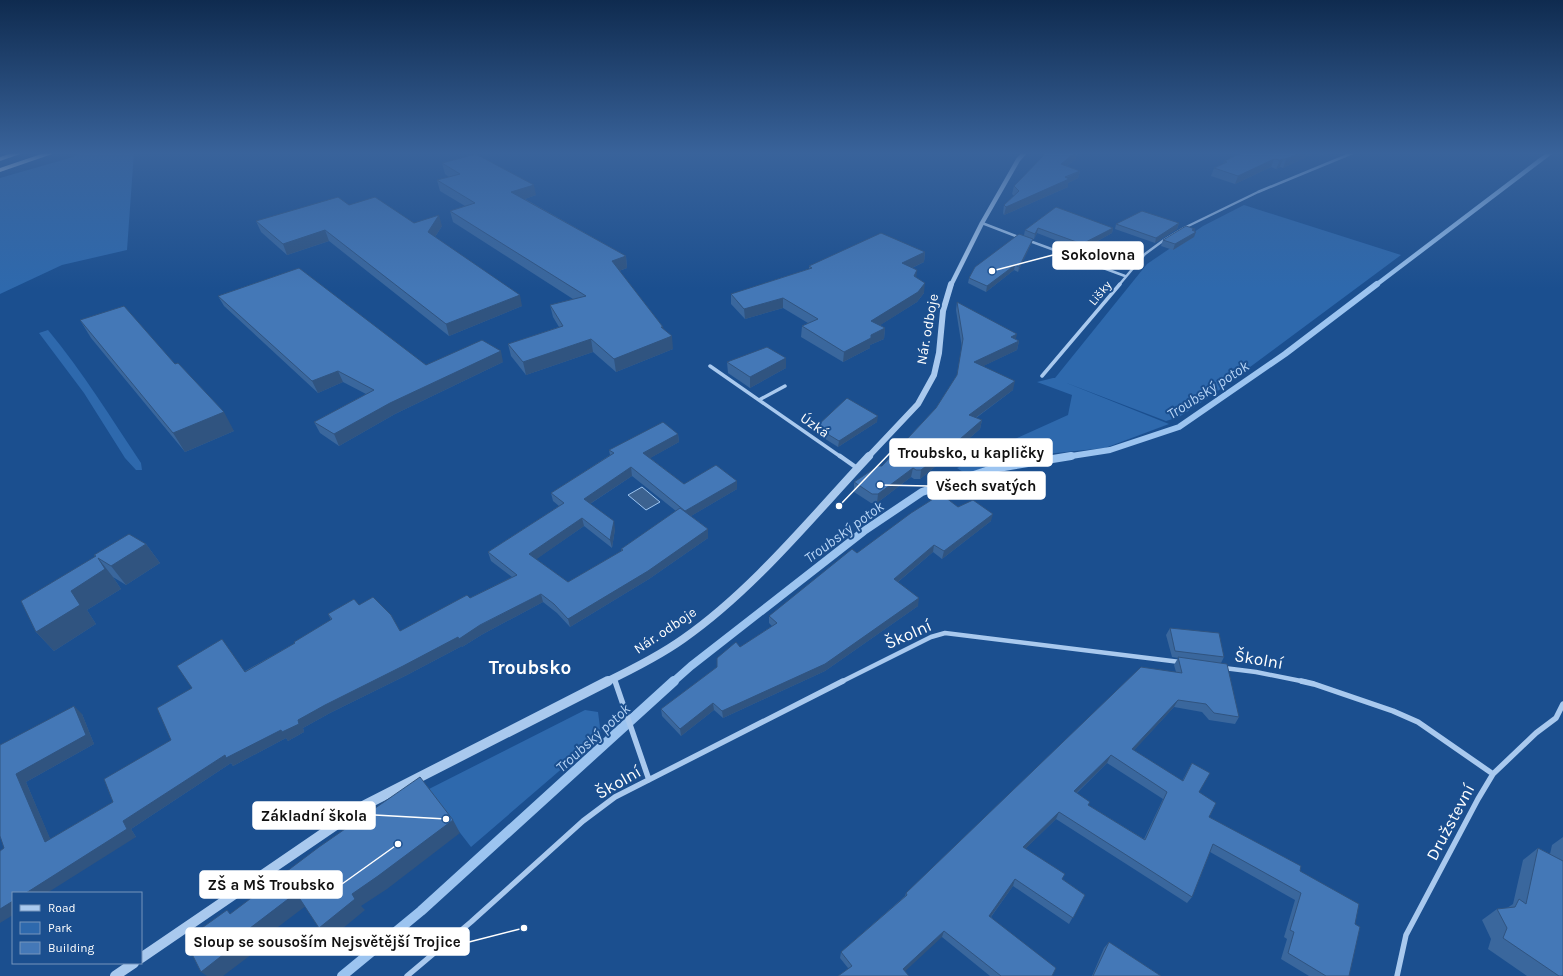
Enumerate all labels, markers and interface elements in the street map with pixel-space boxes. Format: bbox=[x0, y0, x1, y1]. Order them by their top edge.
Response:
callout: Sokolovna bbox=[1053, 242, 1143, 269]
text: Sokolovna bbox=[1061, 246, 1135, 264]
street label: Lišky bbox=[1086, 278, 1115, 308]
street label: Nár. odboje bbox=[913, 292, 942, 366]
water label: Troubský potok bbox=[1164, 357, 1253, 423]
street label: Úzká bbox=[797, 409, 833, 441]
callout: Troubsko, u kapličky bbox=[890, 439, 1052, 466]
text: Troubsko, u kapličky bbox=[898, 444, 1045, 462]
callout: Všech svatých bbox=[928, 472, 1045, 499]
text: Všech svatých bbox=[936, 477, 1036, 495]
water label: Troubský potok bbox=[801, 497, 888, 567]
street label: Nár. odboje bbox=[631, 603, 700, 657]
street label: Školní bbox=[881, 614, 935, 653]
street label: Školní bbox=[1233, 645, 1286, 673]
district label: Troubsko bbox=[489, 657, 571, 679]
water label: Troubský potok bbox=[552, 700, 634, 776]
street label: Školní bbox=[592, 761, 645, 803]
street label: Družstevní bbox=[1422, 780, 1479, 864]
callout: Základní škola bbox=[253, 802, 375, 829]
text: Základní škola bbox=[261, 807, 367, 825]
callout: ZŠ a MŠ Troubsko bbox=[200, 871, 342, 898]
text: ZŠ a MŠ Troubsko bbox=[208, 874, 334, 894]
legend bbox=[12, 892, 142, 964]
text: Road bbox=[48, 901, 76, 915]
text: Park bbox=[48, 921, 73, 935]
callout: Sloup se sousoším Nejsvětější Trojice bbox=[186, 928, 469, 955]
text: Sloup se sousoším Nejsvětější Trojice bbox=[193, 933, 461, 951]
text: Building bbox=[48, 941, 95, 955]

